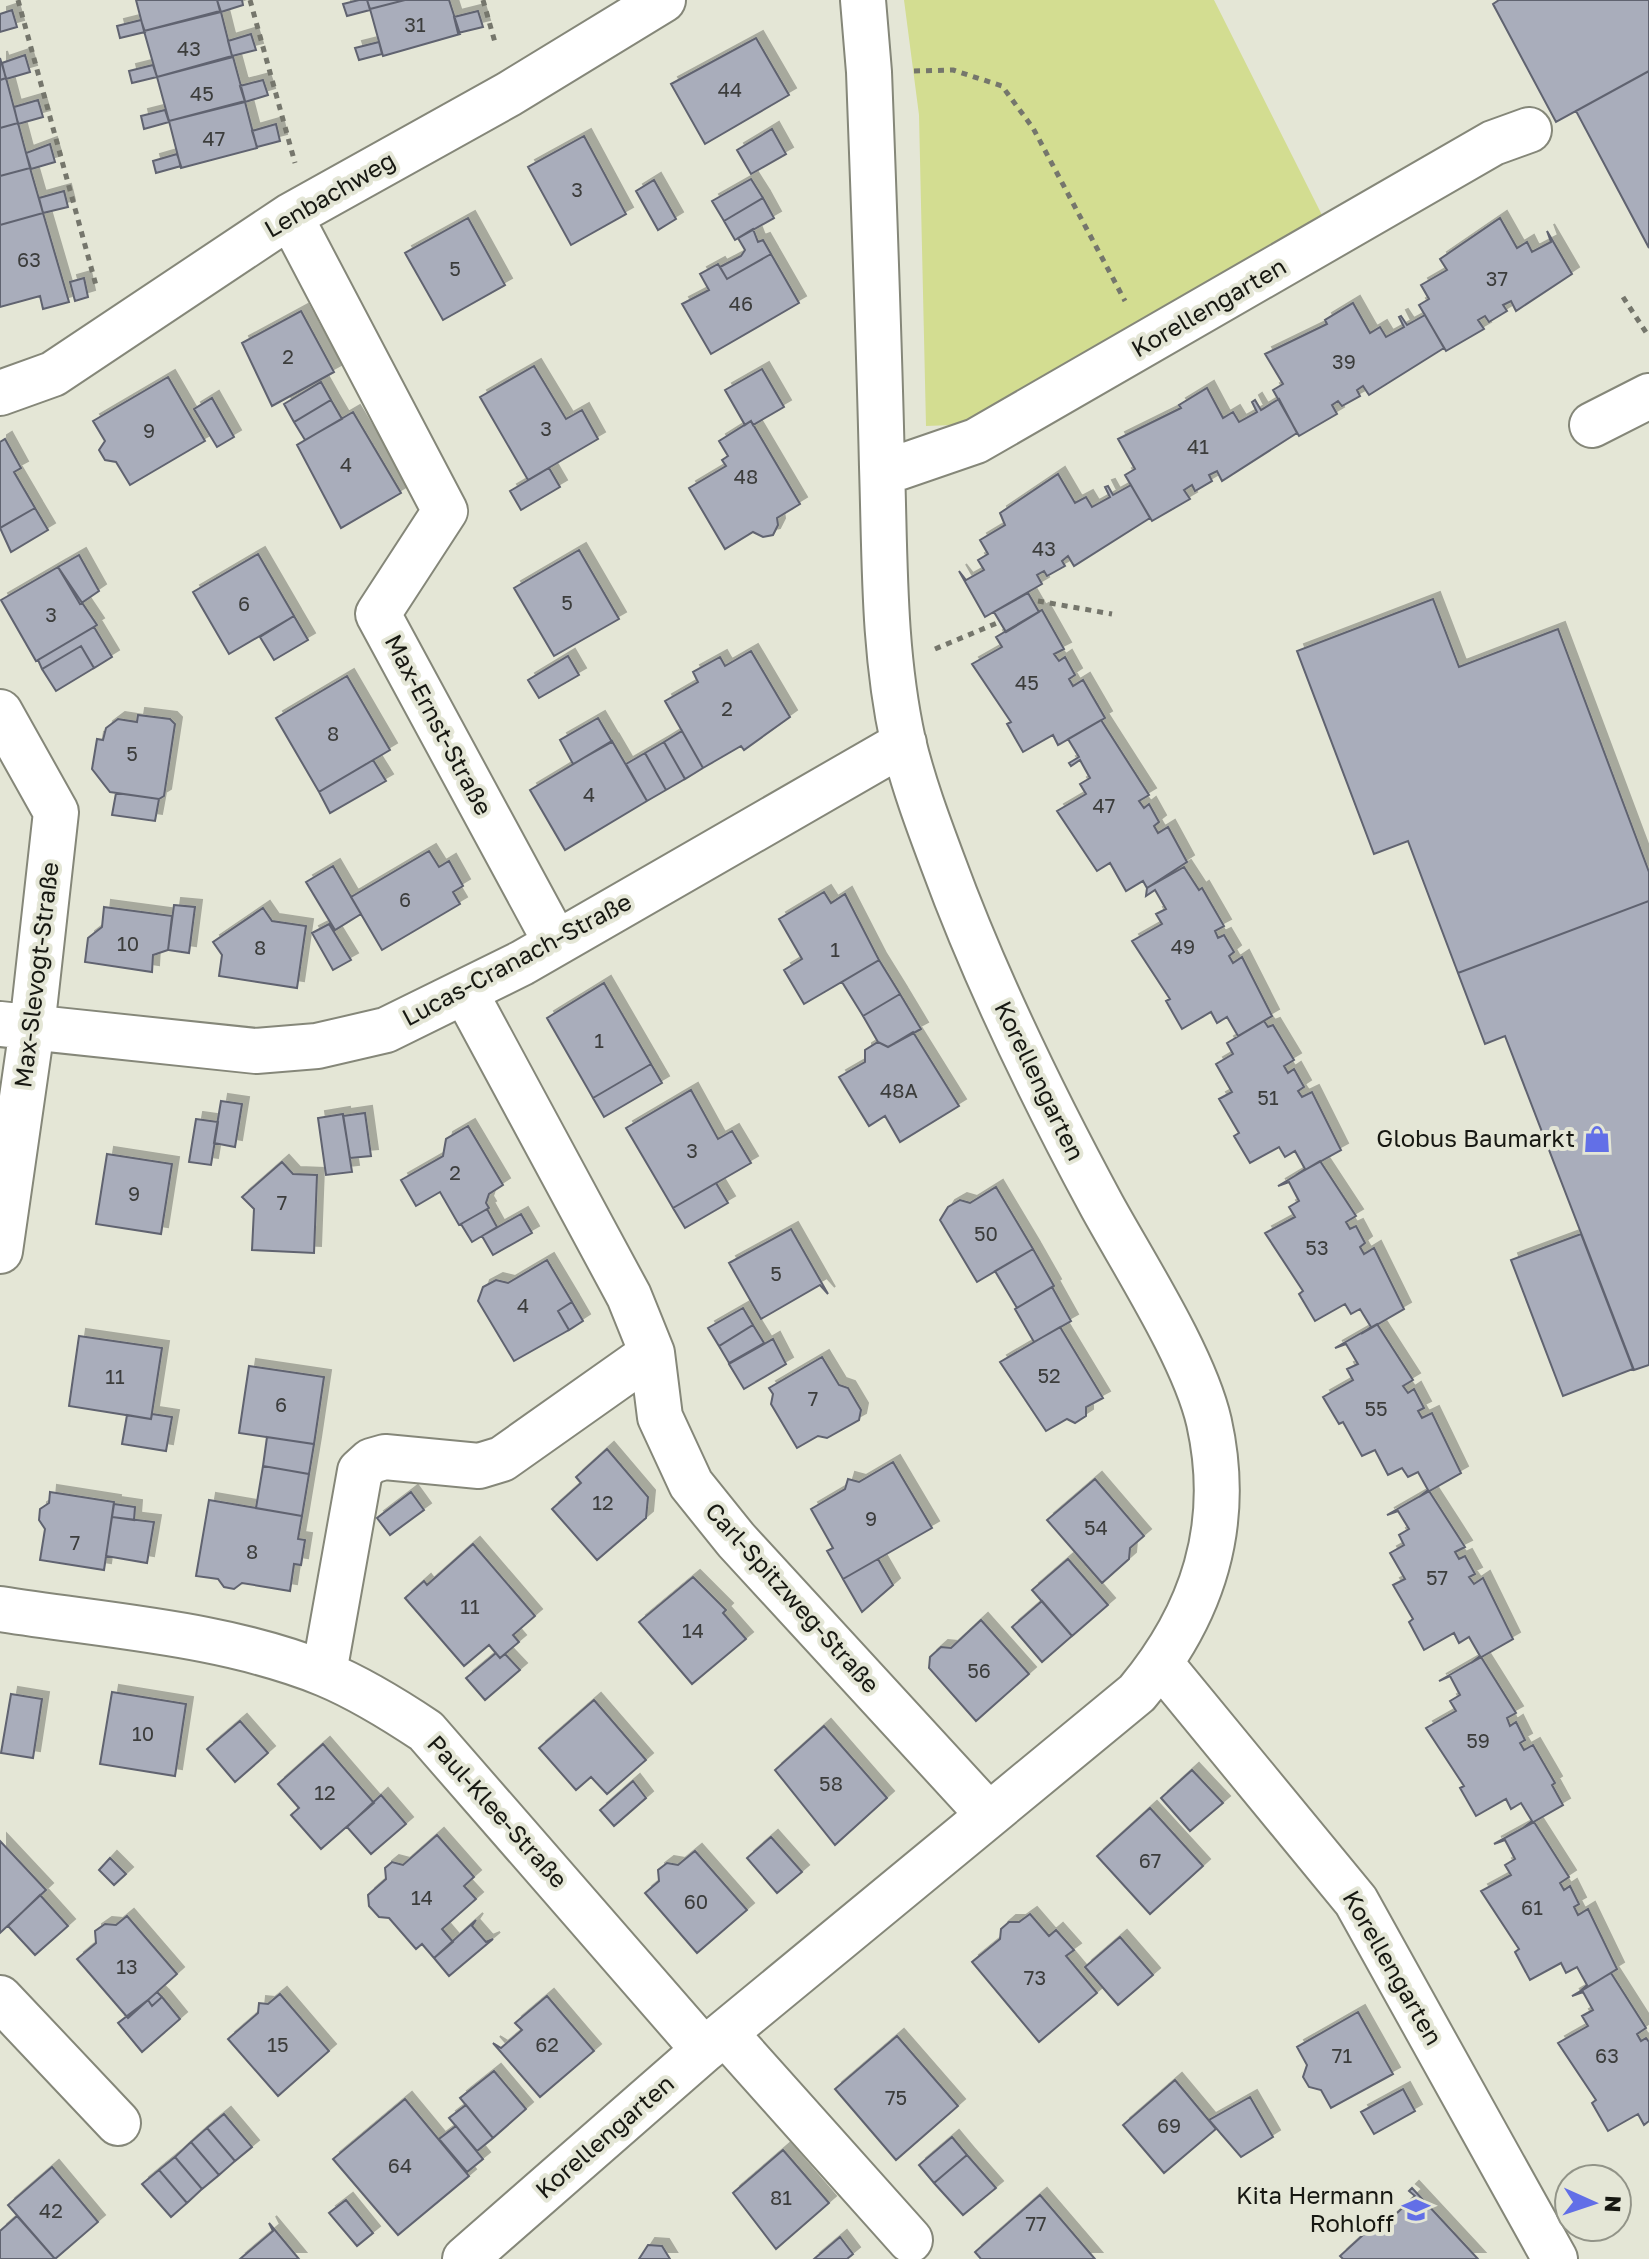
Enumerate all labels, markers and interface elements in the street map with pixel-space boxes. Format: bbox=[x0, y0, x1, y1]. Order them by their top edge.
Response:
house number: 31 bbox=[404, 12, 426, 36]
house number: 43 bbox=[177, 36, 201, 60]
house number: 44 bbox=[718, 77, 742, 101]
house number: 45 bbox=[190, 81, 214, 105]
house number: 47 bbox=[203, 126, 225, 150]
street label: Lenbachweg bbox=[259, 145, 400, 243]
house number: 3 bbox=[571, 177, 583, 201]
house number: 63 bbox=[17, 247, 41, 271]
street label: Korellengarten bbox=[1126, 251, 1291, 363]
house number: 5 bbox=[449, 256, 461, 280]
house number: 37 bbox=[1486, 266, 1508, 290]
house number: 46 bbox=[729, 291, 753, 315]
house number: 2 bbox=[282, 344, 294, 368]
house number: 39 bbox=[1332, 349, 1356, 373]
house number: 3 bbox=[540, 416, 552, 440]
house number: 9 bbox=[143, 418, 155, 442]
house number: 41 bbox=[1187, 434, 1209, 458]
house number: 4 bbox=[340, 452, 352, 476]
house number: 48 bbox=[734, 464, 758, 488]
house number: 43 bbox=[1032, 536, 1056, 560]
house number: 5 bbox=[561, 590, 573, 614]
house number: 6 bbox=[238, 591, 250, 615]
house number: 3 bbox=[45, 602, 57, 626]
street label: Max-Ernst-Straße bbox=[380, 629, 499, 820]
house number: 45 bbox=[1015, 670, 1039, 694]
house number: 2 bbox=[721, 696, 733, 720]
house number: 8 bbox=[327, 721, 339, 745]
house number: 5 bbox=[126, 741, 138, 765]
house number: 4 bbox=[583, 782, 595, 806]
house number: 47 bbox=[1093, 793, 1115, 817]
street label: Max-Slevogt-Straße bbox=[7, 860, 64, 1089]
street label: Lucas-Cranach-Straße bbox=[397, 886, 636, 1031]
house number: 6 bbox=[399, 887, 411, 911]
house number: 10 bbox=[117, 931, 139, 955]
house number: 49 bbox=[1171, 934, 1195, 958]
house number: 8 bbox=[254, 935, 266, 959]
house number: 1 bbox=[830, 937, 840, 961]
street label: Korellengarten bbox=[989, 996, 1091, 1165]
house number: 1 bbox=[594, 1028, 604, 1052]
house number: 48A bbox=[880, 1078, 918, 1102]
house number: 51 bbox=[1257, 1085, 1279, 1109]
place label: Globus Baumarkt bbox=[1376, 1123, 1575, 1152]
shop icon: Globus Baumarkt bbox=[1582, 1124, 1612, 1154]
house number: 3 bbox=[686, 1138, 698, 1162]
house number: 2 bbox=[449, 1160, 461, 1184]
house number: 9 bbox=[128, 1181, 140, 1205]
house number: 7 bbox=[277, 1190, 287, 1214]
house number: 50 bbox=[974, 1221, 998, 1245]
house number: 53 bbox=[1305, 1235, 1329, 1259]
house number: 5 bbox=[770, 1261, 782, 1285]
house number: 4 bbox=[517, 1293, 529, 1317]
house number: 52 bbox=[1037, 1363, 1061, 1387]
house number: 11 bbox=[105, 1364, 125, 1388]
house number: 7 bbox=[808, 1386, 818, 1410]
house number: 6 bbox=[275, 1392, 287, 1416]
house number: 55 bbox=[1364, 1396, 1388, 1420]
house number: 12 bbox=[592, 1490, 614, 1514]
street label: Carl-Spitzweg-Straße bbox=[700, 1496, 886, 1698]
house number: 9 bbox=[865, 1506, 877, 1530]
house number: 54 bbox=[1084, 1515, 1108, 1539]
house number: 7 bbox=[70, 1530, 80, 1554]
house number: 8 bbox=[246, 1539, 258, 1563]
house number: 57 bbox=[1426, 1565, 1448, 1589]
house number: 11 bbox=[460, 1594, 480, 1618]
house number: 14 bbox=[682, 1618, 704, 1642]
house number: 56 bbox=[967, 1658, 991, 1682]
house number: 10 bbox=[132, 1721, 154, 1745]
house number: 59 bbox=[1466, 1728, 1490, 1752]
street label: Paul-Klee-Straße bbox=[422, 1729, 574, 1893]
house number: 58 bbox=[819, 1771, 843, 1795]
house number: 12 bbox=[314, 1780, 336, 1804]
house number: 67 bbox=[1139, 1848, 1161, 1872]
house number: 14 bbox=[411, 1885, 433, 1909]
street label: Korellengarten bbox=[1337, 1885, 1449, 2050]
house number: 60 bbox=[684, 1889, 708, 1913]
house number: 61 bbox=[1521, 1895, 1543, 1919]
house number: 13 bbox=[116, 1954, 138, 1978]
house number: 73 bbox=[1024, 1965, 1046, 1989]
house number: 15 bbox=[267, 2032, 289, 2056]
house number: 62 bbox=[535, 2032, 559, 2056]
house number: 71 bbox=[1332, 2043, 1352, 2067]
house number: 63 bbox=[1595, 2043, 1619, 2067]
street label: Korellengarten bbox=[529, 2068, 679, 2204]
house number: 75 bbox=[885, 2085, 907, 2109]
house number: 69 bbox=[1157, 2113, 1181, 2137]
house number: 64 bbox=[388, 2153, 412, 2177]
north arrow bbox=[1553, 2163, 1633, 2243]
place label: Kita Hermann Rohloff bbox=[1236, 2180, 1394, 2237]
house number: 81 bbox=[770, 2185, 792, 2209]
school or university icon: Kita Hermann Rohloff bbox=[1401, 2195, 1431, 2225]
text: N bbox=[1600, 2195, 1627, 2213]
house number: 42 bbox=[39, 2198, 63, 2222]
house number: 77 bbox=[1025, 2211, 1047, 2235]

